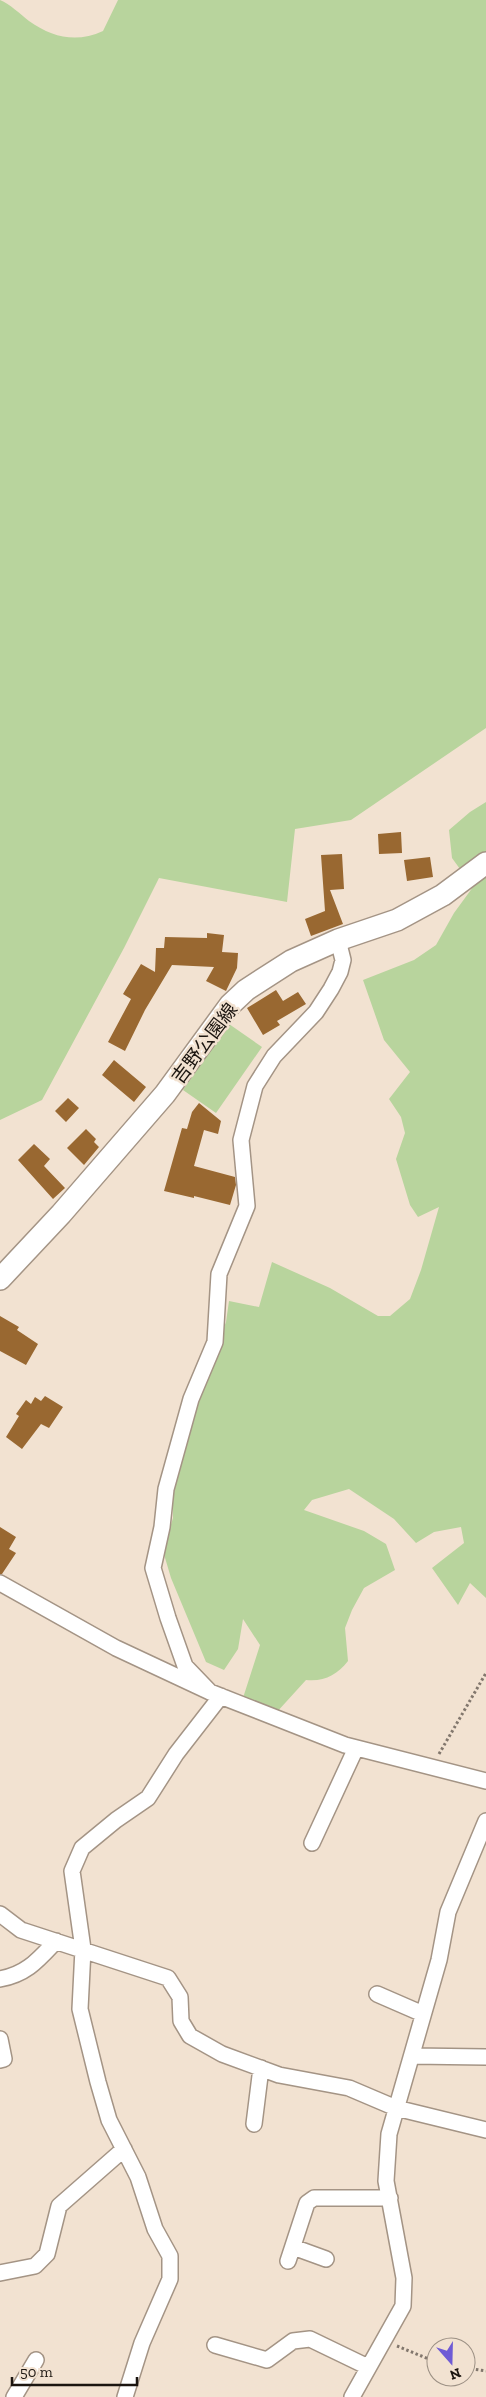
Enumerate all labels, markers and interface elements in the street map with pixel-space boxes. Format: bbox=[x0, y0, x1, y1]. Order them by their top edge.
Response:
street label: 吉野公園線 bbox=[167, 998, 242, 1088]
north arrow bbox=[426, 2337, 476, 2387]
scale bar bbox=[12, 2354, 138, 2386]
text: 50 m bbox=[20, 2363, 53, 2381]
text: N bbox=[447, 2364, 463, 2384]

